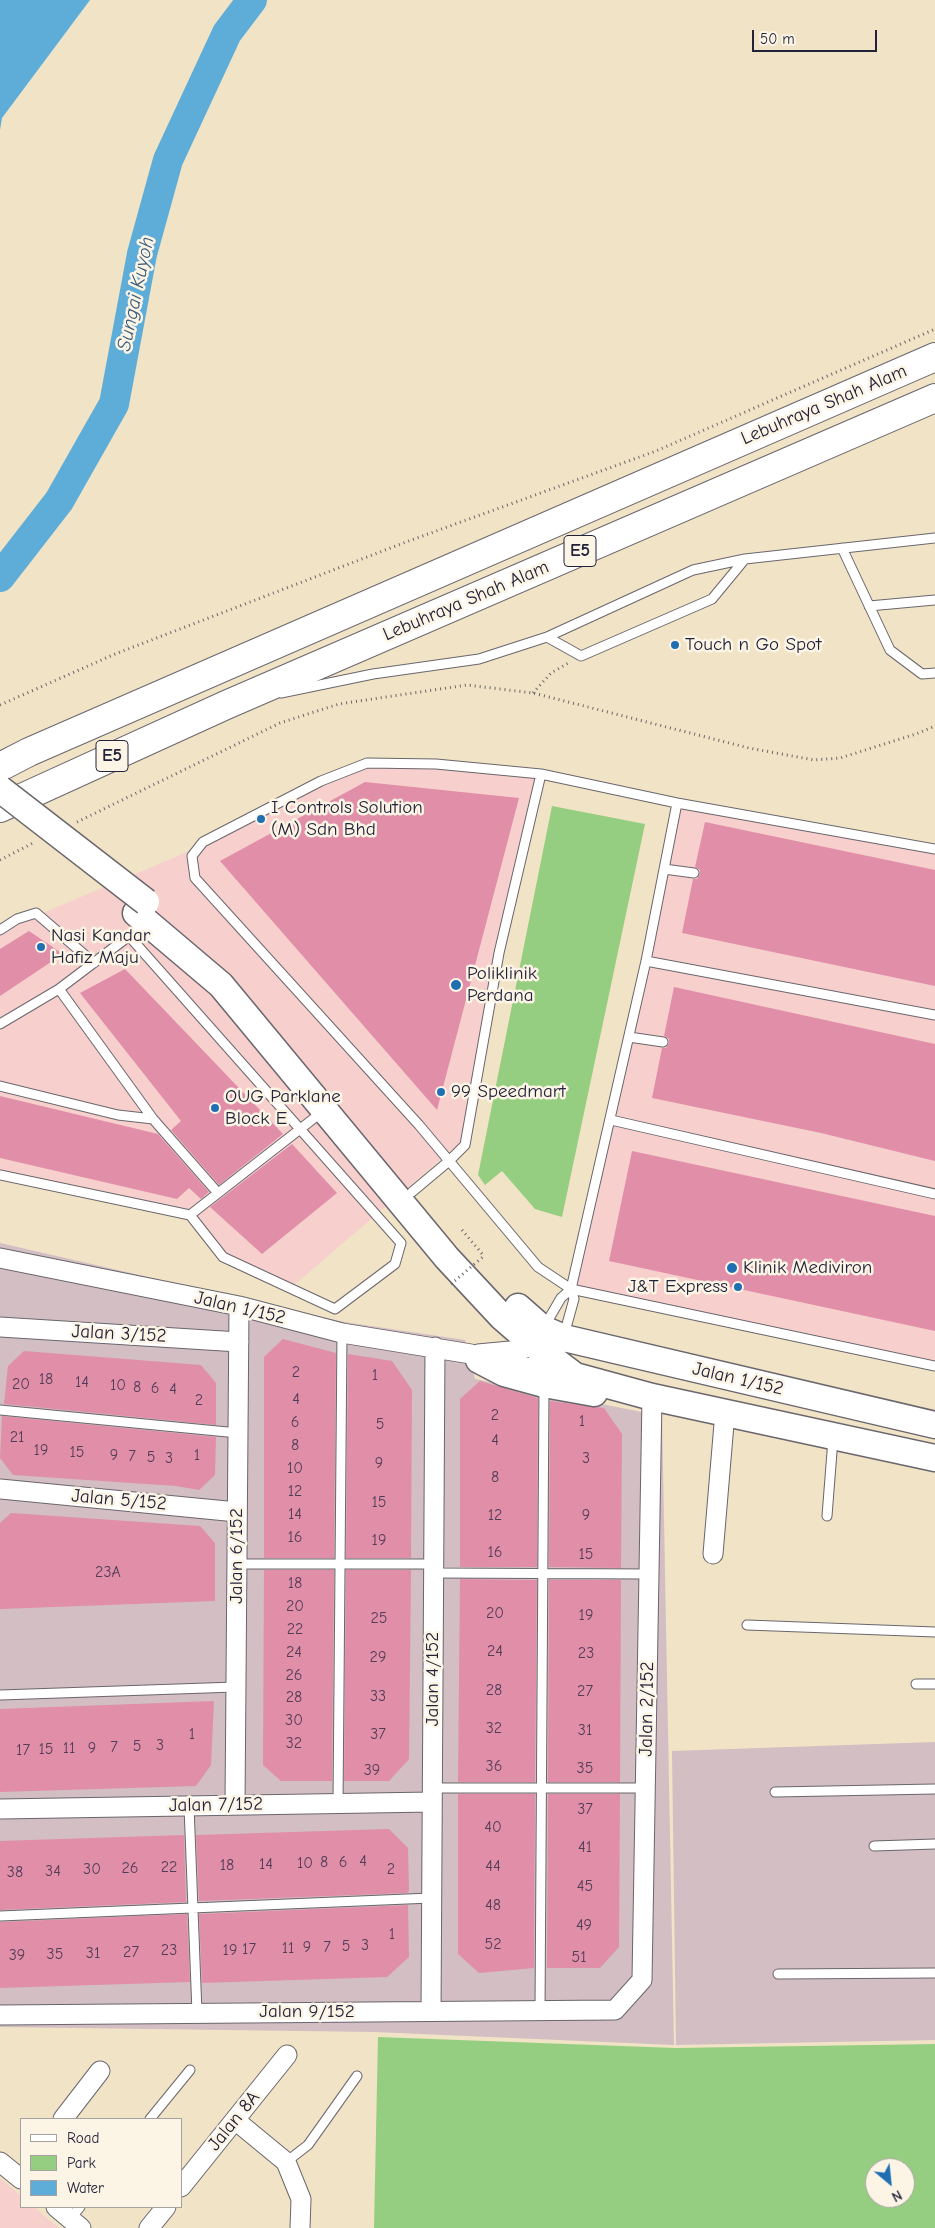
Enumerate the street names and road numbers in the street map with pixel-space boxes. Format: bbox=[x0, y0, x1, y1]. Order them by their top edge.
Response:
street label: Lebuhraya Shah Alam bbox=[738, 360, 910, 450]
road number: E5 bbox=[564, 536, 596, 566]
street label: Lebuhraya Shah Alam bbox=[380, 556, 552, 646]
road number: E5 bbox=[96, 740, 128, 771]
street label: Jalan 1/152 bbox=[192, 1286, 288, 1330]
street label: Jalan 3/152 bbox=[71, 1320, 167, 1348]
street label: Jalan 1/152 bbox=[690, 1357, 786, 1401]
street label: Jalan 5/152 bbox=[70, 1484, 168, 1516]
street label: Jalan 6/152 bbox=[226, 1508, 248, 1604]
street label: Jalan 4/152 bbox=[422, 1632, 444, 1726]
street label: Jalan 2/152 bbox=[635, 1661, 659, 1757]
street label: Jalan 7/152 bbox=[169, 1793, 263, 1817]
street label: Jalan 9/152 bbox=[259, 2001, 355, 2023]
street label: Jalan 8A bbox=[203, 2087, 265, 2155]

